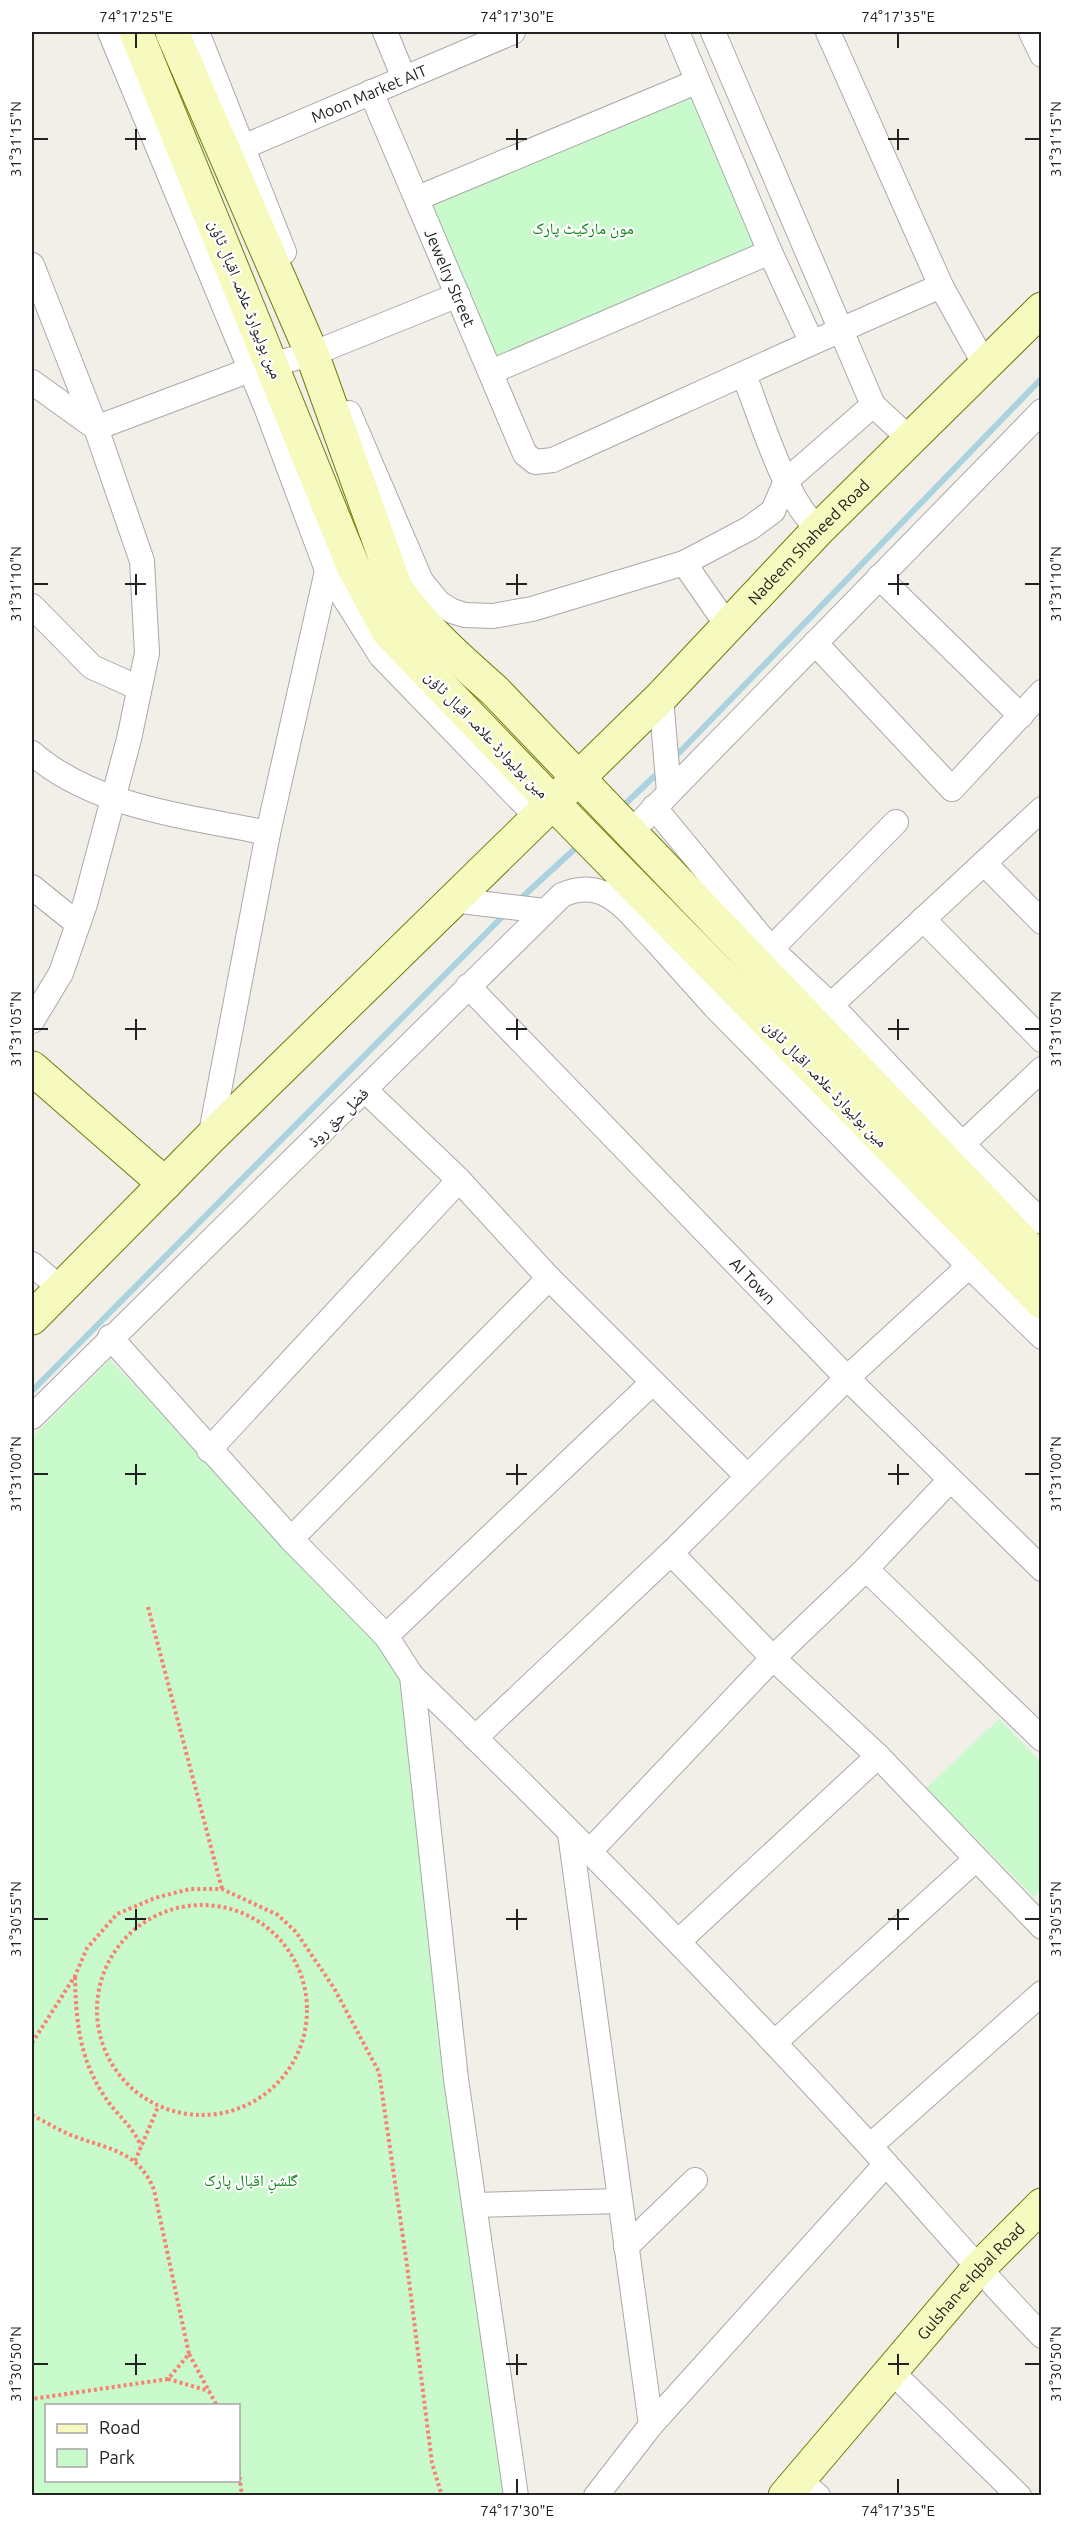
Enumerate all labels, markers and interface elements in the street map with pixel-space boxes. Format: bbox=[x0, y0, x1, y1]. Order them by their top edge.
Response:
text: 74°17'25"E bbox=[99, 8, 173, 25]
text: 74°17'30"E bbox=[480, 8, 554, 25]
text: 74°17'35"E bbox=[861, 8, 935, 25]
street label: Moon Market AIT bbox=[308, 61, 429, 126]
text: 31°31'15"N bbox=[7, 101, 24, 177]
text: 31°31'15"N bbox=[1047, 101, 1064, 177]
street label: مین بولیوارڈ علامہ اقبال ٹاؤن bbox=[204, 217, 286, 382]
park label: مون مارکیٹ پارک bbox=[532, 219, 634, 239]
street label: Jewelry Street bbox=[421, 226, 479, 330]
street label: Nadeem Shaheed Road bbox=[744, 476, 873, 608]
text: 31°31'10"N bbox=[7, 546, 24, 622]
text: 31°31'10"N bbox=[1047, 546, 1064, 622]
street label: مین بولیوارڈ علامہ اقبال ٹاؤن bbox=[420, 667, 552, 803]
text: 31°31'05"N bbox=[7, 991, 24, 1067]
text: 31°31'05"N bbox=[1047, 991, 1064, 1067]
street label: مین بولیوارڈ علامہ اقبال ٹاؤن bbox=[759, 1016, 891, 1152]
street label: فضل حق روڈ bbox=[304, 1084, 373, 1152]
street label: AI Town bbox=[727, 1254, 779, 1308]
text: 31°31'00"N bbox=[7, 1436, 24, 1512]
text: 31°31'00"N bbox=[1047, 1436, 1064, 1512]
text: 31°30'55"N bbox=[7, 1881, 24, 1957]
text: 31°30'55"N bbox=[1047, 1881, 1064, 1957]
park label: گلشنِ اقبال پارک bbox=[204, 2171, 298, 2194]
street label: Gulshan-e-Iqbal Road bbox=[913, 2219, 1028, 2343]
text: 31°30'50"N bbox=[7, 2326, 24, 2402]
text: 31°30'50"N bbox=[1047, 2326, 1064, 2402]
legend bbox=[45, 2404, 240, 2482]
text: Road bbox=[99, 2417, 141, 2437]
text: Park bbox=[99, 2447, 135, 2467]
text: 74°17'30"E bbox=[480, 2502, 554, 2519]
text: 74°17'35"E bbox=[861, 2502, 935, 2519]

